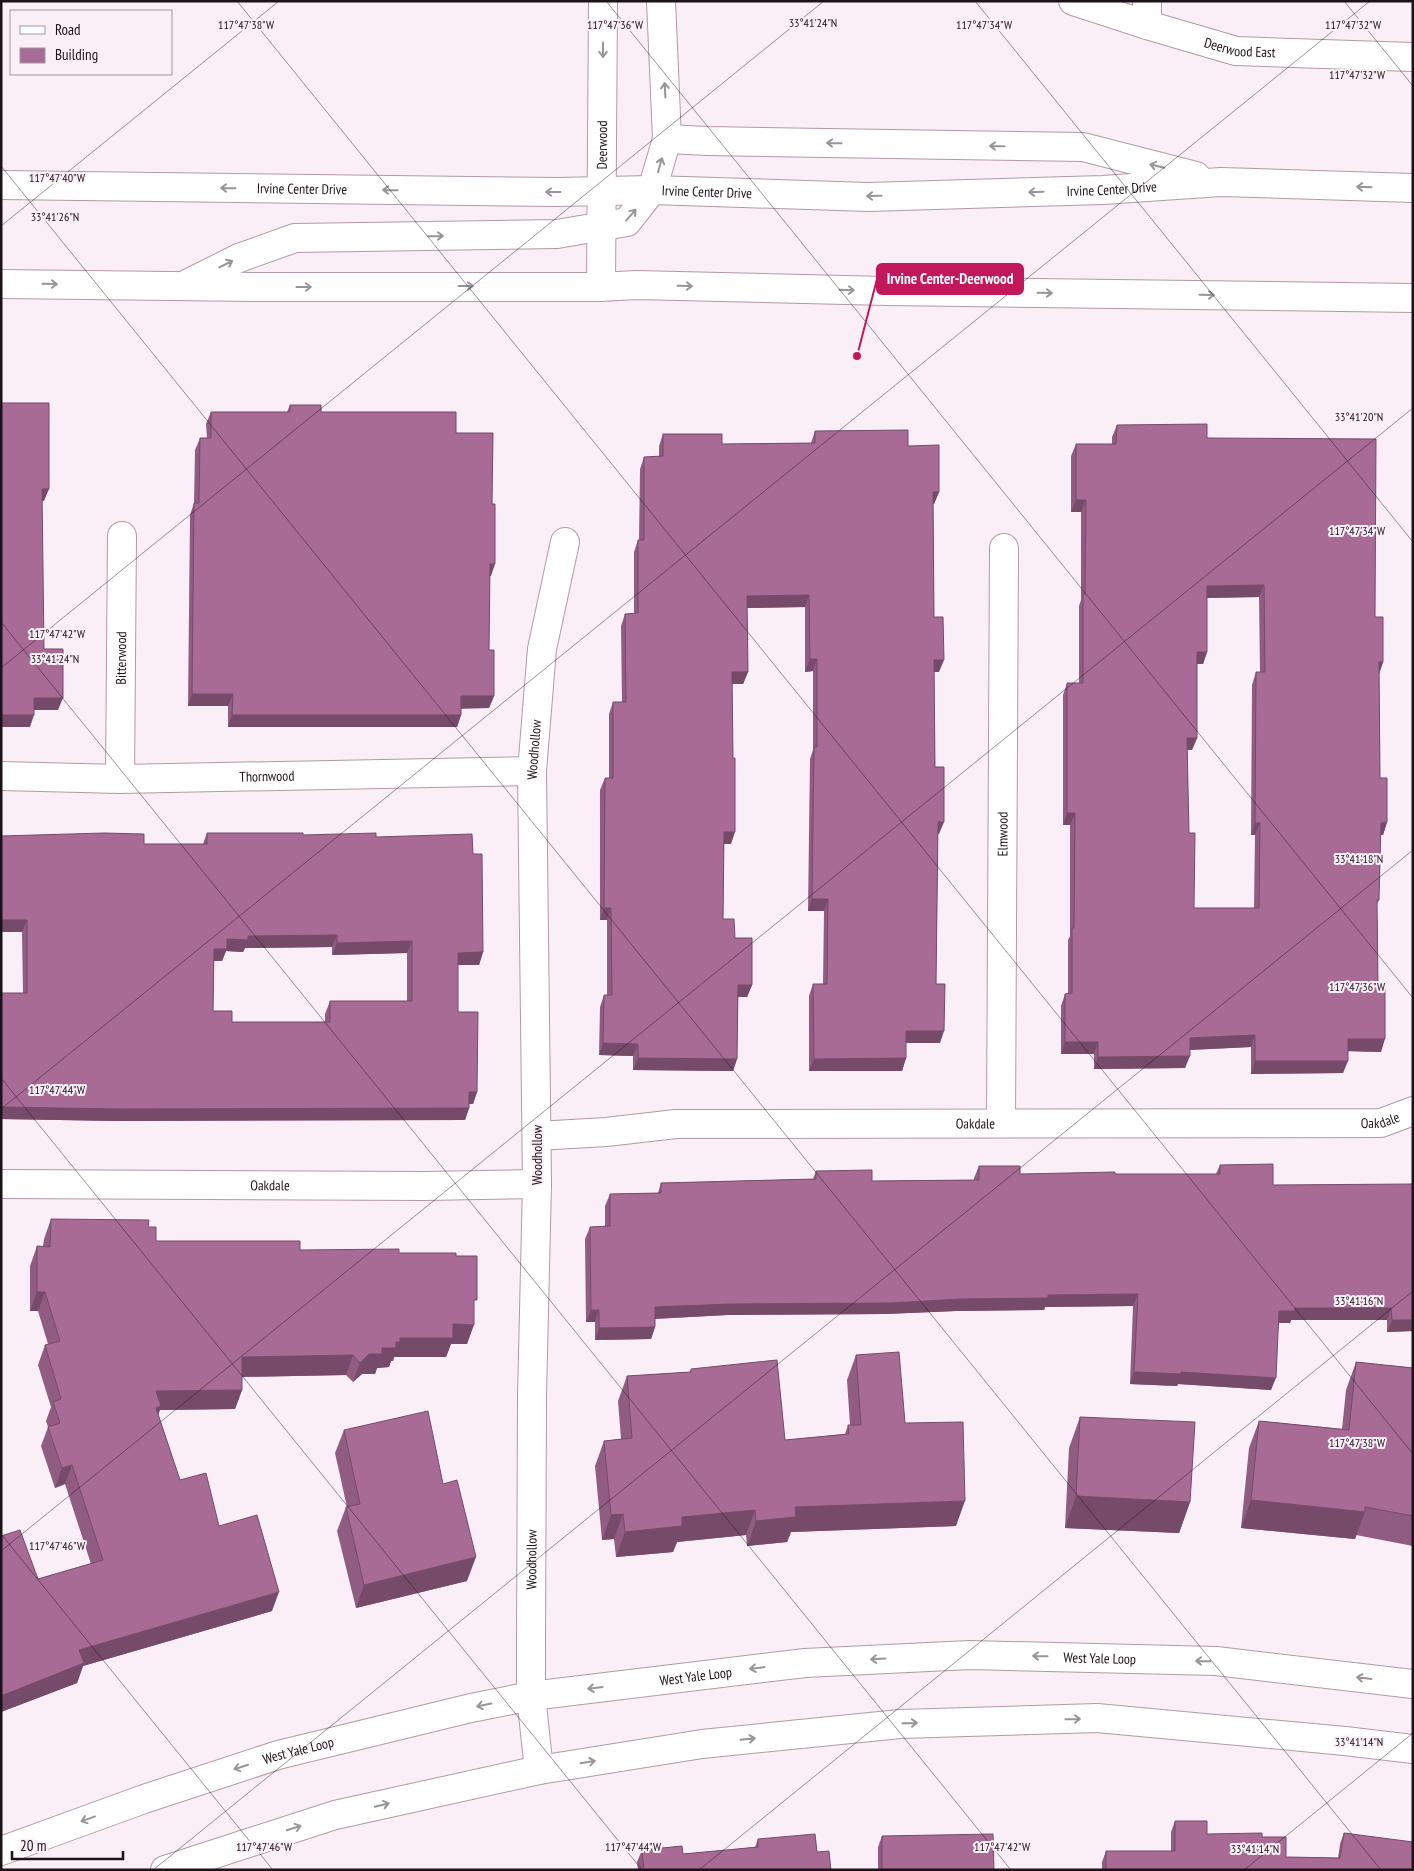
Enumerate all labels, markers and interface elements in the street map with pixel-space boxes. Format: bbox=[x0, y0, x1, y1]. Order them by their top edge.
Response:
legend bbox=[10, 10, 172, 75]
text: 33°41'24"N bbox=[789, 15, 837, 30]
text: 117°47'38"W bbox=[218, 17, 274, 32]
text: 117°47'36"W bbox=[587, 17, 643, 32]
text: 117°47'34"W bbox=[956, 17, 1012, 32]
text: 117°47'32"W bbox=[1325, 17, 1381, 32]
text: Road bbox=[55, 20, 81, 39]
street label: Deerwood East bbox=[1202, 33, 1276, 61]
one-way arrow bbox=[598, 42, 608, 58]
text: Building bbox=[55, 45, 98, 64]
text: 117°47'32"W bbox=[1329, 67, 1385, 82]
one-way arrow bbox=[660, 82, 669, 98]
street label: Deerwood bbox=[593, 120, 611, 170]
one-way arrow bbox=[827, 138, 843, 148]
one-way arrow bbox=[989, 141, 1006, 151]
one-way arrow bbox=[655, 157, 665, 173]
one-way arrow bbox=[1150, 161, 1166, 170]
text: 117°47'40"W bbox=[29, 170, 85, 185]
street label: Irvine Center Drive bbox=[1066, 177, 1158, 200]
street label: Irvine Center Drive bbox=[257, 179, 347, 198]
street label: Irvine Center Drive bbox=[661, 181, 753, 202]
one-way arrow bbox=[1356, 182, 1372, 192]
one-way arrow bbox=[220, 183, 236, 192]
one-way arrow bbox=[382, 185, 398, 195]
one-way arrow bbox=[545, 187, 561, 197]
one-way arrow bbox=[1029, 187, 1045, 197]
one-way arrow bbox=[866, 192, 882, 201]
text: 33°41'26"N bbox=[31, 209, 79, 224]
one-way arrow bbox=[626, 209, 637, 222]
one-way arrow bbox=[428, 231, 444, 240]
one-way arrow bbox=[218, 259, 233, 269]
callout: Irvine Center-Deerwood bbox=[877, 264, 1023, 294]
text: Irvine Center-Deerwood bbox=[887, 269, 1014, 288]
one-way arrow bbox=[42, 279, 58, 289]
one-way arrow bbox=[458, 281, 474, 291]
one-way arrow bbox=[676, 281, 692, 290]
one-way arrow bbox=[295, 282, 311, 292]
one-way arrow bbox=[839, 285, 855, 294]
one-way arrow bbox=[1036, 288, 1052, 298]
one-way arrow bbox=[1199, 291, 1215, 300]
text: 33°41'20"N bbox=[1335, 409, 1383, 424]
text: 117°47'34"W bbox=[1329, 523, 1385, 538]
text: 117°47'42"W bbox=[29, 626, 85, 641]
street label: Bitterwood bbox=[112, 631, 130, 685]
text: 33°41'24"N bbox=[31, 651, 79, 666]
street label: Woodhollow bbox=[523, 718, 545, 780]
street label: Thornwood bbox=[239, 767, 295, 786]
street label: Elmwood bbox=[993, 812, 1012, 856]
text: 33°41'18"N bbox=[1335, 851, 1383, 866]
text: 117°47'36"W bbox=[1329, 979, 1385, 994]
text: 117°47'44"W bbox=[29, 1082, 85, 1097]
street label: Oakdale bbox=[1361, 1108, 1402, 1132]
street label: Oakdale bbox=[956, 1115, 995, 1133]
street label: Woodhollow bbox=[528, 1124, 546, 1185]
street label: Oakdale bbox=[250, 1176, 290, 1194]
text: 33°41'16"N bbox=[1335, 1293, 1383, 1308]
text: 117°47'38"W bbox=[1329, 1435, 1385, 1450]
street label: Woodhollow bbox=[522, 1529, 540, 1589]
text: 117°47'46"W bbox=[29, 1538, 85, 1553]
street label: West Yale Loop bbox=[1063, 1648, 1136, 1668]
one-way arrow bbox=[1033, 1652, 1049, 1661]
one-way arrow bbox=[870, 1654, 886, 1664]
one-way arrow bbox=[1195, 1656, 1211, 1665]
street label: West Yale Loop bbox=[659, 1663, 733, 1689]
one-way arrow bbox=[749, 1664, 765, 1674]
one-way arrow bbox=[1357, 1673, 1373, 1683]
one-way arrow bbox=[588, 1683, 604, 1693]
one-way arrow bbox=[476, 1701, 492, 1711]
one-way arrow bbox=[1064, 1714, 1080, 1724]
one-way arrow bbox=[902, 1719, 918, 1728]
street label: West Yale Loop bbox=[260, 1733, 336, 1768]
one-way arrow bbox=[740, 1734, 756, 1744]
text: 33°41'14"N bbox=[1335, 1734, 1383, 1749]
one-way arrow bbox=[579, 1757, 595, 1767]
one-way arrow bbox=[234, 1763, 250, 1772]
one-way arrow bbox=[374, 1800, 390, 1809]
one-way arrow bbox=[80, 1815, 96, 1824]
one-way arrow bbox=[286, 1823, 302, 1832]
scale bar bbox=[12, 1828, 124, 1860]
text: 20 m bbox=[20, 1836, 46, 1855]
text: 117°47'46"W bbox=[236, 1839, 292, 1854]
text: 117°47'44"W bbox=[605, 1839, 661, 1854]
text: 117°47'42"W bbox=[974, 1839, 1030, 1854]
text: 33°41'14"N bbox=[1231, 1841, 1279, 1856]

